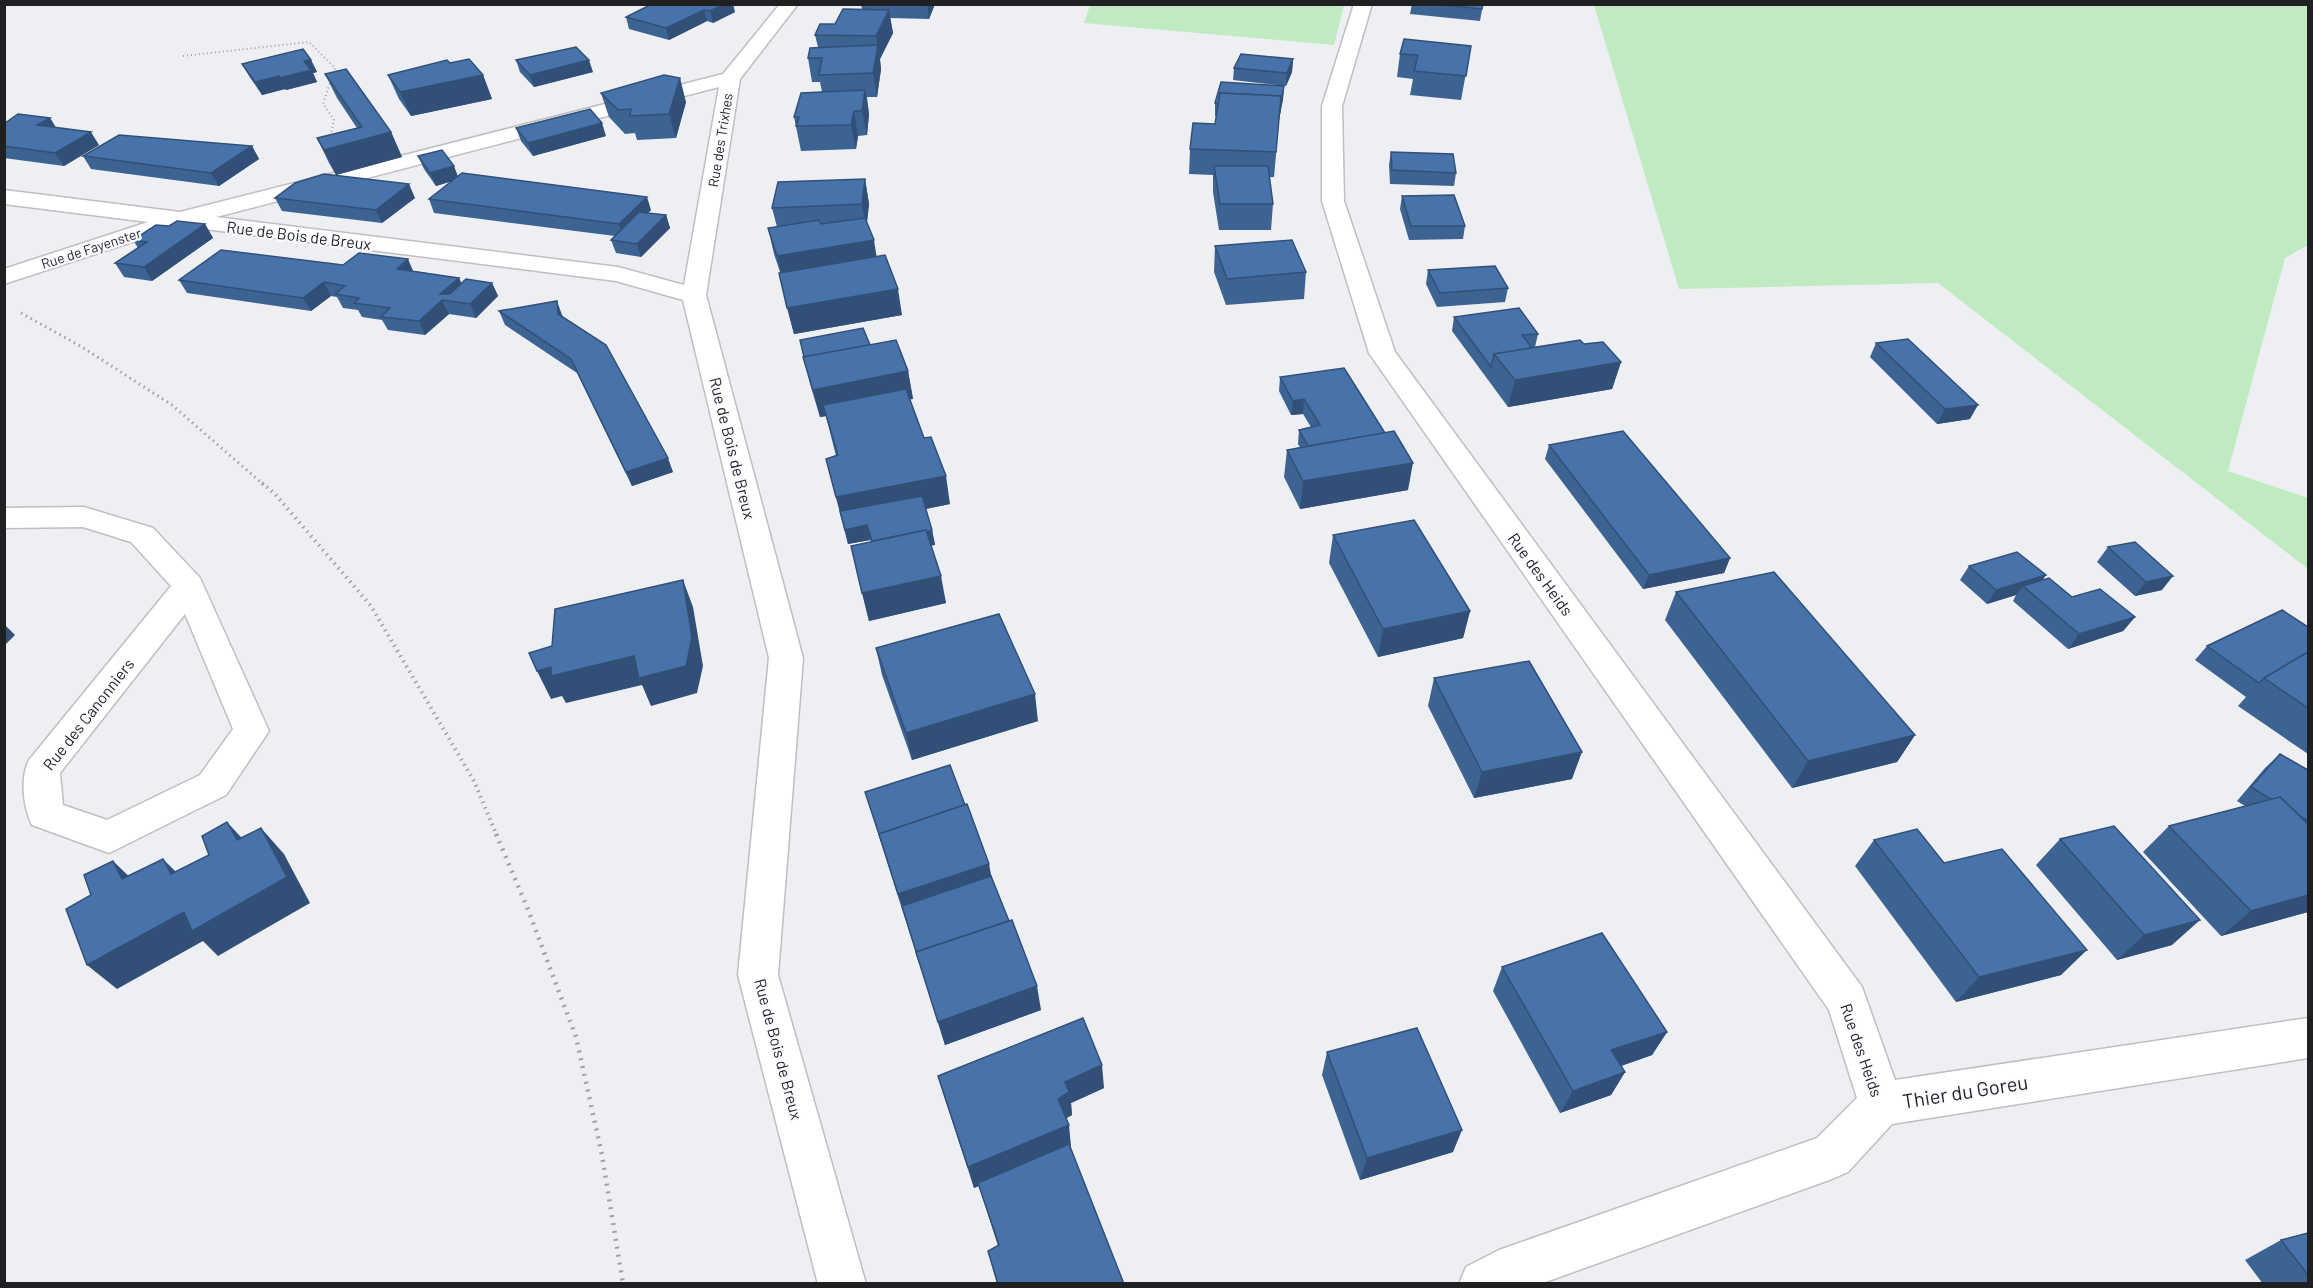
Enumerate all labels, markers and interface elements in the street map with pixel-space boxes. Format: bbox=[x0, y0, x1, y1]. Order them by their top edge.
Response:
street label: Rue des Trixhes bbox=[704, 92, 736, 188]
street label: Rue de Bois de Breux bbox=[226, 217, 373, 253]
street label: Rue de Fayenster bbox=[39, 224, 143, 272]
street label: Rue de Bois de Breux bbox=[706, 375, 760, 521]
street label: Rue des Heids bbox=[1505, 529, 1577, 619]
street label: Rue des Canonniers bbox=[39, 654, 137, 774]
street label: Rue de Bois de Breux bbox=[751, 976, 807, 1122]
street label: Rue des Heids bbox=[1837, 1001, 1887, 1099]
street label: Thier du Goreu bbox=[1901, 1069, 2029, 1113]

